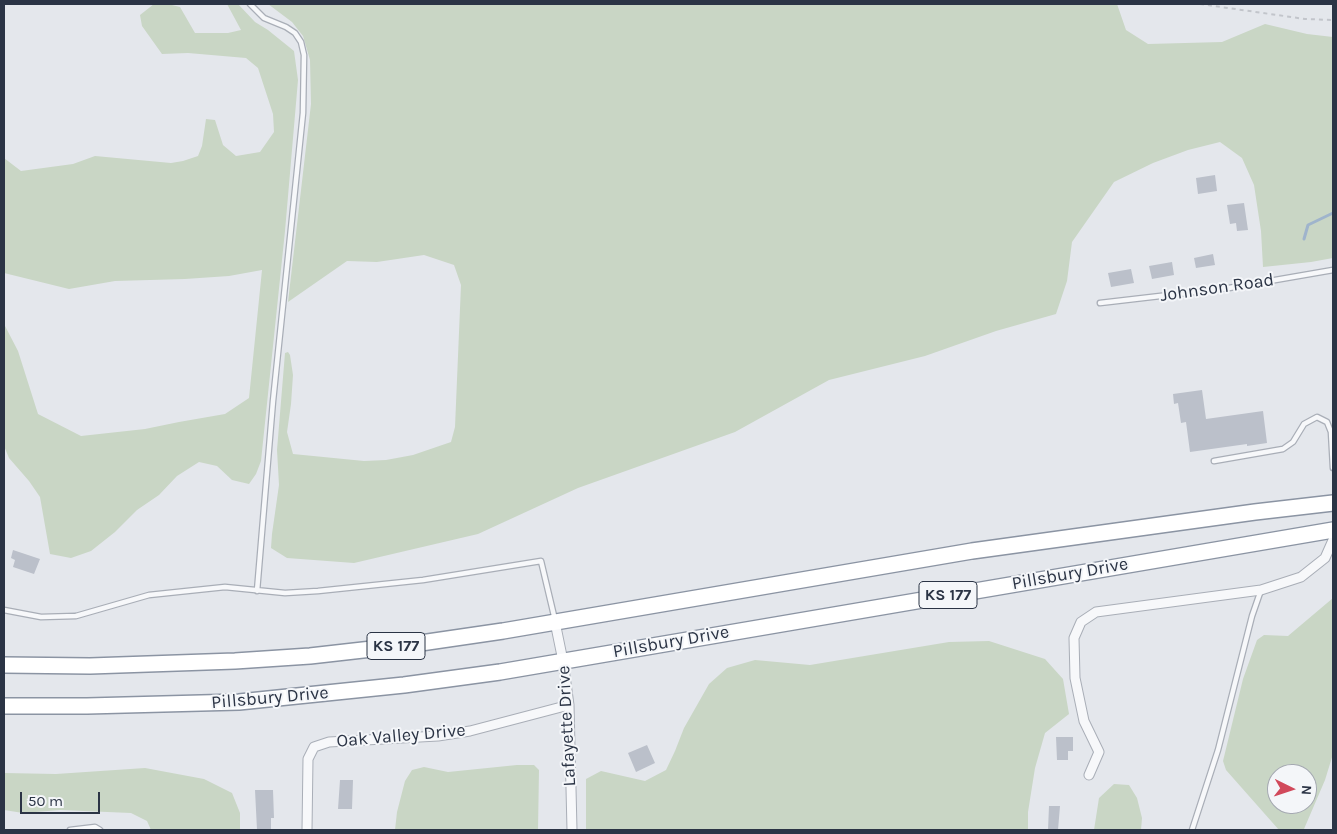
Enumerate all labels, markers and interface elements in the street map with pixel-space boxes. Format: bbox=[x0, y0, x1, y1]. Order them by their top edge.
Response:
street label: Johnson Road bbox=[1159, 269, 1275, 307]
street label: Pillsbury Drive bbox=[1010, 553, 1130, 595]
road number: KS 177 bbox=[919, 582, 977, 608]
street label: Pillsbury Drive bbox=[611, 621, 731, 663]
road number: KS 177 bbox=[367, 632, 425, 659]
street label: Lafayette Drive bbox=[553, 665, 581, 787]
street label: Pillsbury Drive bbox=[210, 682, 330, 714]
street label: Oak Valley Drive bbox=[336, 720, 466, 752]
north arrow bbox=[1267, 764, 1317, 814]
scale bar bbox=[22, 782, 102, 814]
text: N bbox=[1298, 784, 1315, 796]
text: 50 m bbox=[28, 792, 63, 810]

